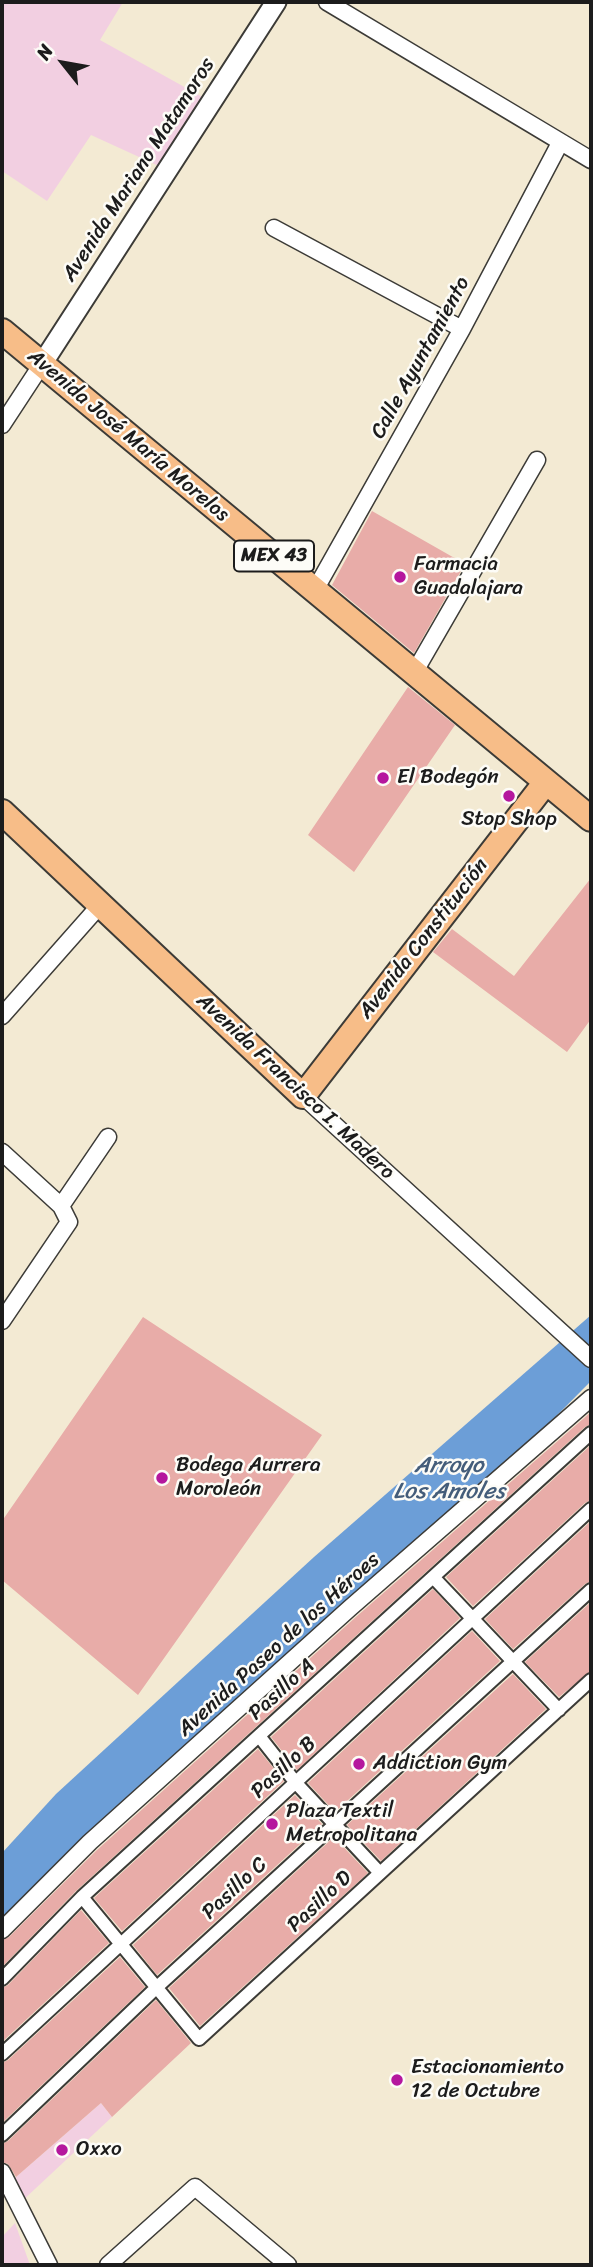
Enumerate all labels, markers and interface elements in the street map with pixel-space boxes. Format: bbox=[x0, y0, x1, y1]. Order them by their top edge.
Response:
north arrow bbox=[28, 28, 98, 98]
text: N bbox=[27, 38, 62, 66]
street label: Avenida Mariano Matamoros bbox=[57, 54, 221, 286]
street label: Calle Ayuntamiento bbox=[366, 273, 476, 443]
street label: Avenida José María Morelos bbox=[22, 344, 234, 528]
road number: MEX 43 bbox=[234, 540, 314, 572]
place label: Farmacia Guadalajara bbox=[414, 552, 523, 602]
marker: Farmacia Guadalajara bbox=[392, 569, 408, 585]
place label: El Bodegón bbox=[397, 765, 499, 791]
marker: El Bodegón bbox=[375, 770, 391, 786]
marker: Stop Shop bbox=[501, 788, 517, 804]
place label: Stop Shop bbox=[461, 807, 557, 833]
street label: Avenida Constitución bbox=[354, 854, 494, 1024]
street label: Avenida Francisco I. Madero bbox=[191, 989, 399, 1185]
water label: Arroyo Los Amoles bbox=[393, 1452, 505, 1506]
place label: Bodega Aurrera Moroleón bbox=[176, 1453, 321, 1503]
marker: Bodega Aurrera Moroleón bbox=[154, 1470, 170, 1486]
street label: Avenida Paseo de los Héroes bbox=[173, 1548, 385, 1742]
street label: Pasillo A bbox=[244, 1654, 320, 1726]
street label: Pasillo B bbox=[246, 1732, 322, 1804]
place label: Addiction Gym bbox=[373, 1751, 507, 1777]
marker: Addiction Gym bbox=[351, 1756, 367, 1772]
place label: Plaza Textil Metropolitana bbox=[286, 1799, 417, 1849]
marker: Plaza Textil Metropolitana bbox=[264, 1816, 280, 1832]
street label: Pasillo C bbox=[197, 1853, 273, 1925]
street label: Pasillo D bbox=[282, 1866, 358, 1938]
place label: Estacionamiento 12 de Octubre bbox=[411, 2055, 564, 2105]
marker: Estacionamiento 12 de Octubre bbox=[389, 2072, 405, 2088]
place label: Oxxo bbox=[76, 2137, 122, 2163]
marker: Oxxo bbox=[54, 2142, 70, 2158]

